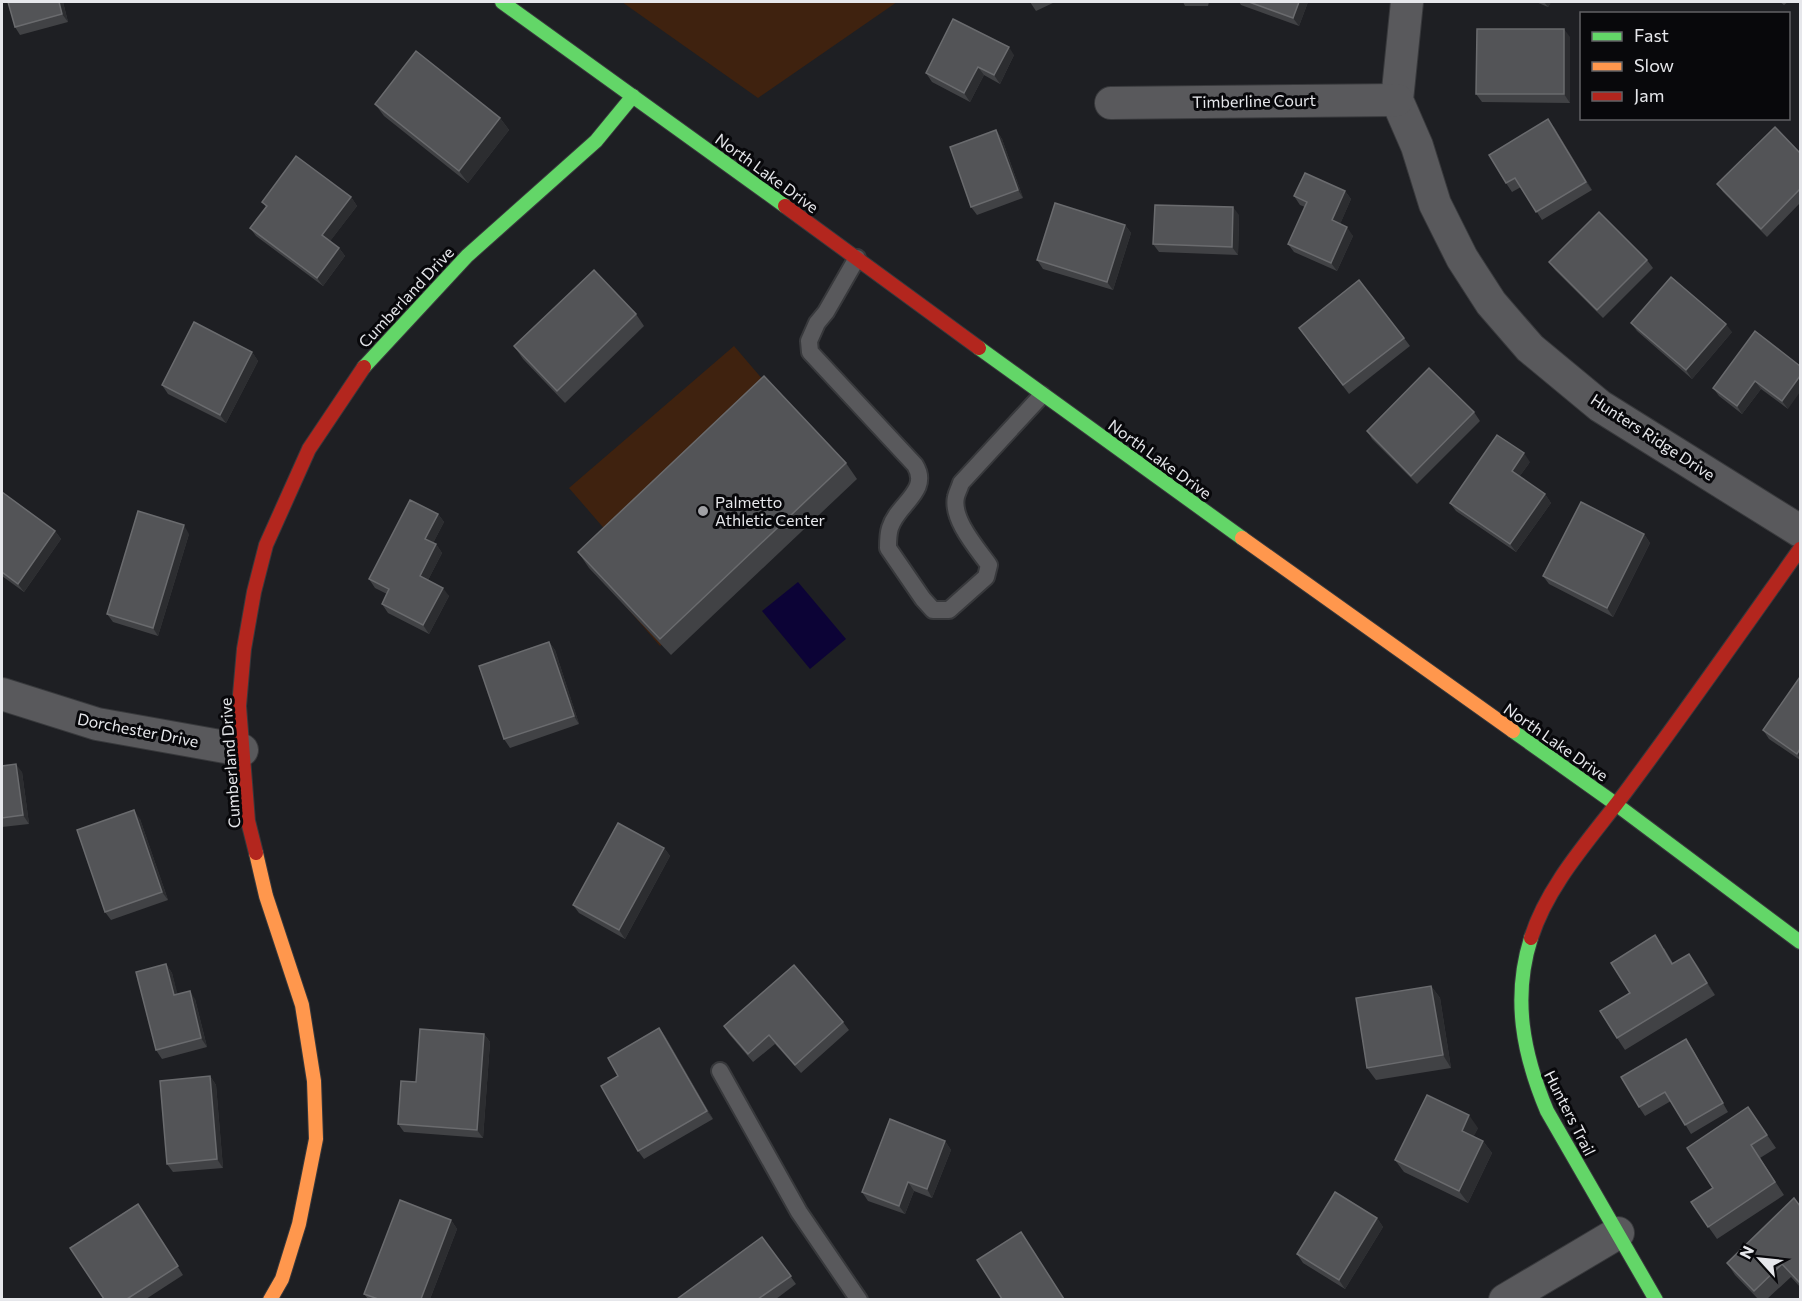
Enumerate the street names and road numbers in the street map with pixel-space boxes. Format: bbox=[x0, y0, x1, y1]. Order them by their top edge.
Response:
street label: Timberline Court bbox=[1192, 90, 1317, 111]
street label: North Lake Drive bbox=[712, 129, 823, 216]
street label: Cumberland Drive bbox=[354, 242, 457, 351]
street label: Hunters Ridge Drive bbox=[1588, 389, 1719, 484]
street label: North Lake Drive bbox=[1105, 415, 1216, 502]
street label: Cumberland Drive bbox=[215, 697, 244, 829]
street label: North Lake Drive bbox=[1501, 699, 1612, 785]
street label: Dorchester Drive bbox=[76, 708, 200, 751]
street label: Hunters Trail bbox=[1541, 1067, 1600, 1159]

